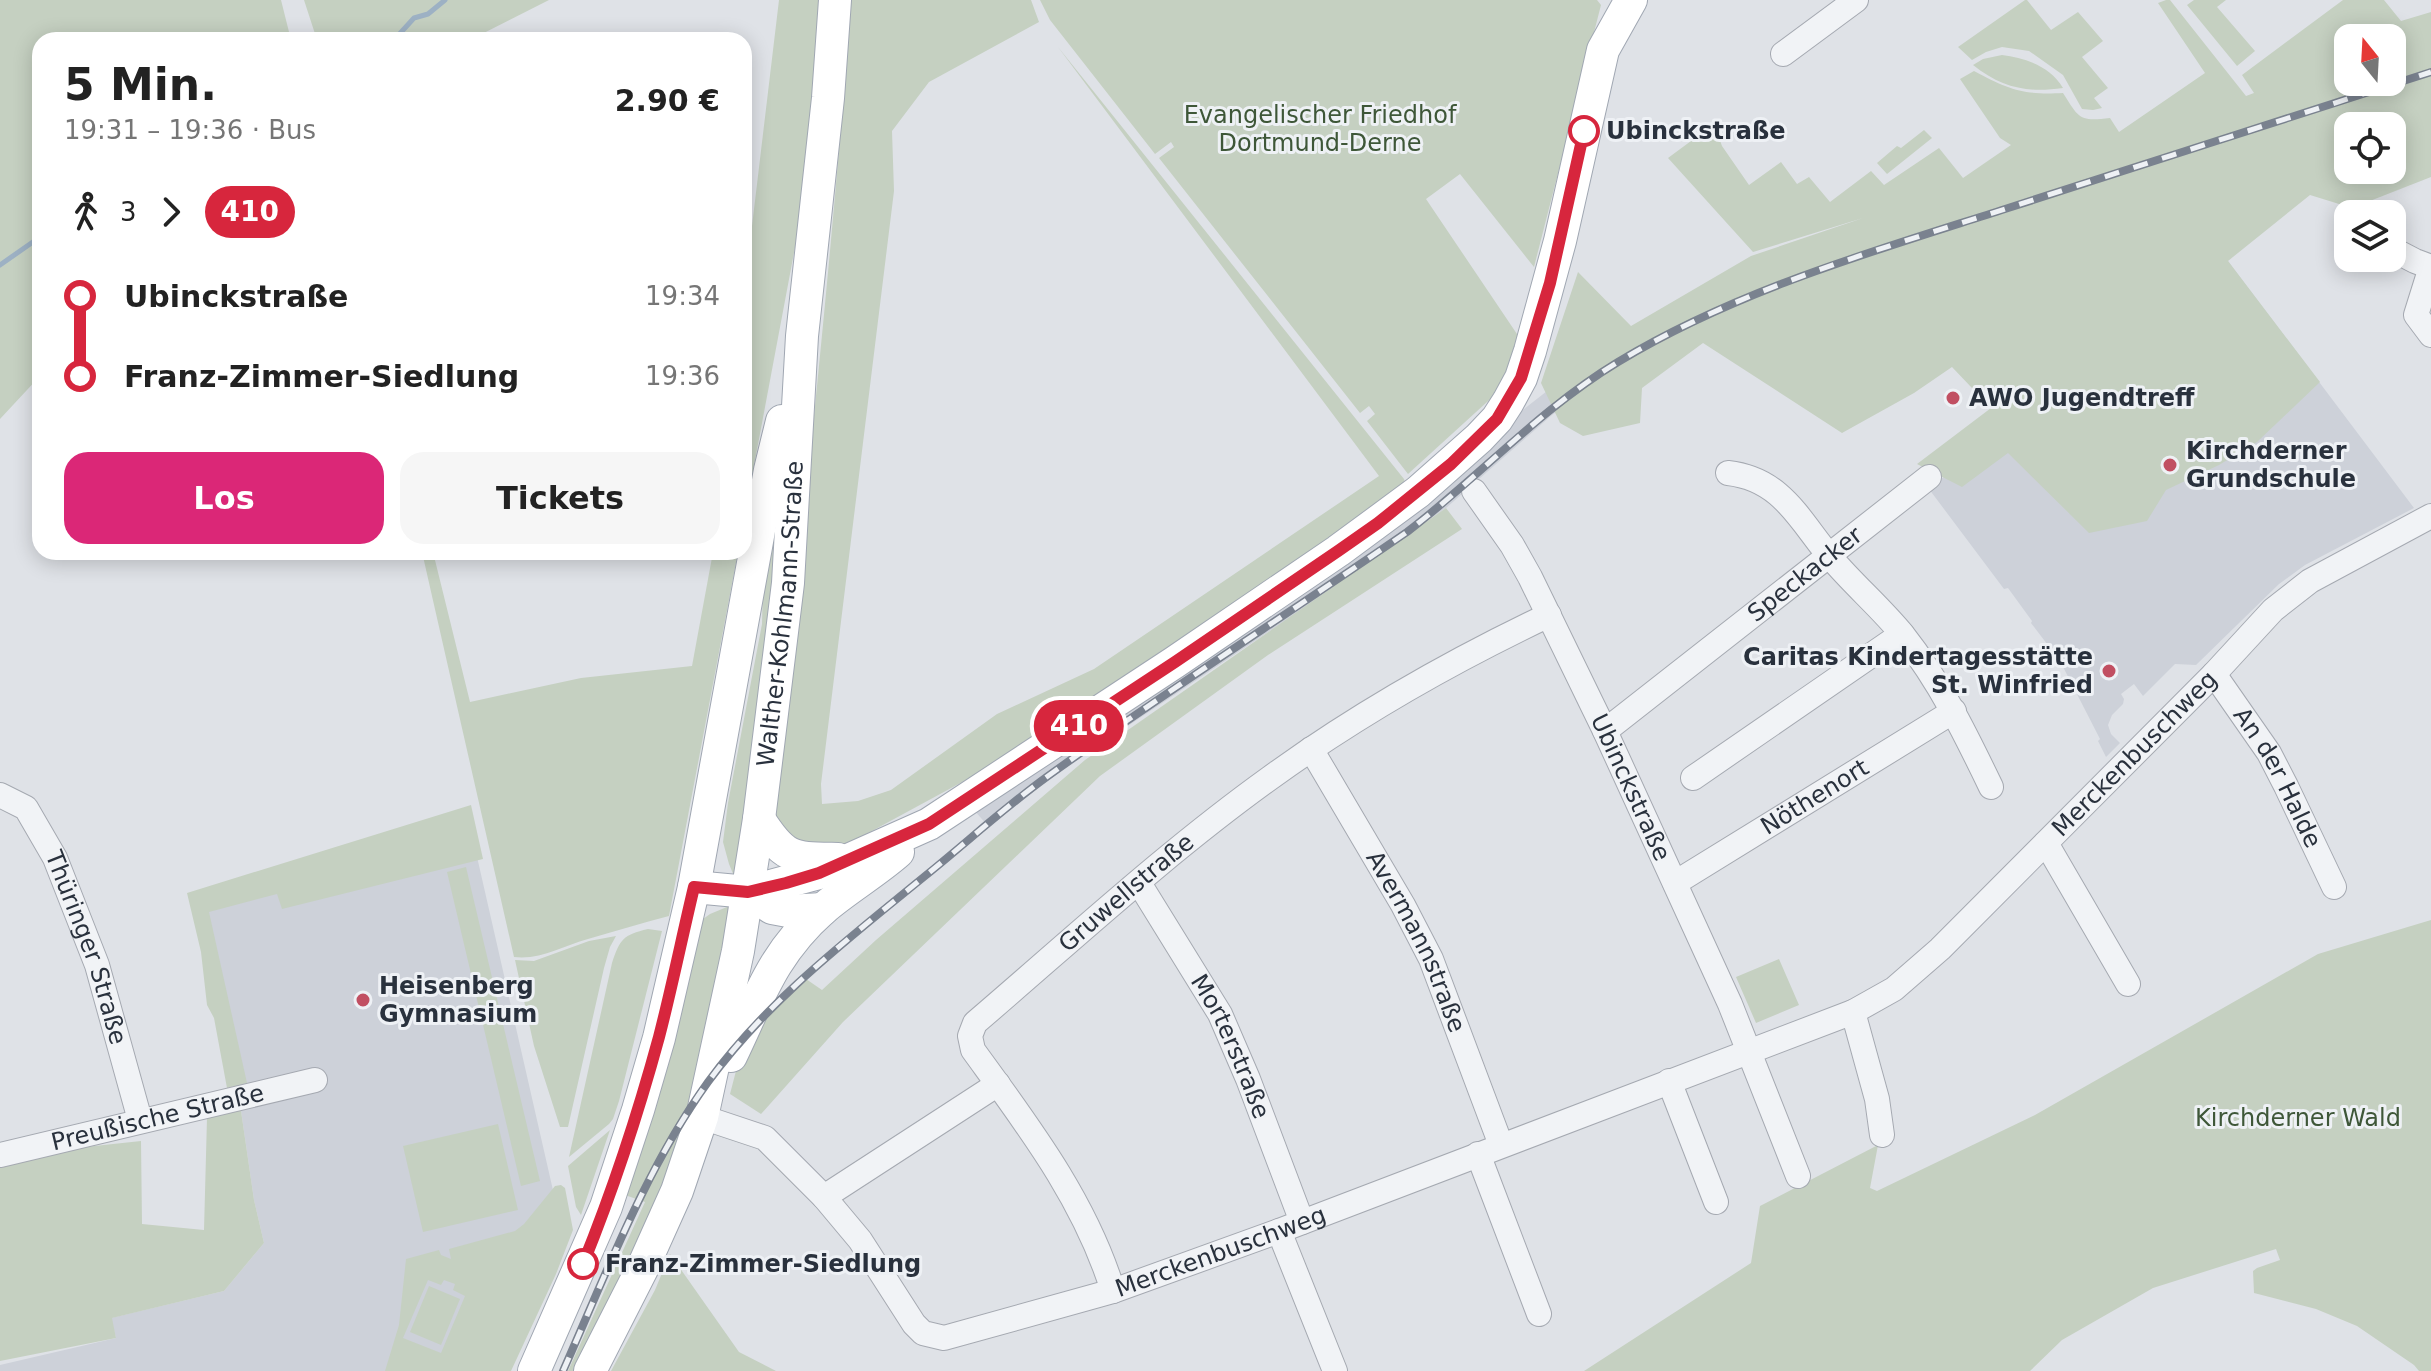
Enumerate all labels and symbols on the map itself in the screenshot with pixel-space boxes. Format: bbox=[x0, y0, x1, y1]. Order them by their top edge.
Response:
north arrow bbox=[2334, 24, 2406, 96]
park label: Evangelischer Friedhof Dortmund-Derne bbox=[1184, 101, 1457, 157]
marker: Ubinckstraße bbox=[1569, 116, 1599, 146]
place label: Ubinckstraße bbox=[1606, 117, 1786, 145]
place label: AWO Jugendtreff bbox=[1969, 384, 2195, 412]
marker: AWO Jugendtreff bbox=[1944, 389, 1962, 407]
place label: Kirchderner Grundschule bbox=[2186, 437, 2356, 493]
marker: Kirchderner Grundschule bbox=[2161, 456, 2179, 474]
street label: Walther-Kohlmann-Straße bbox=[752, 460, 809, 768]
street label: Speckacker bbox=[1742, 521, 1868, 628]
place label: Caritas Kindertagesstätte St. Winfried bbox=[1743, 643, 2093, 699]
marker: Caritas Kindertagesstätte St. Winfried bbox=[2100, 662, 2118, 680]
street label: Merckenbuschweg bbox=[2046, 665, 2223, 842]
line badge: 410 bbox=[1033, 700, 1125, 752]
street label: An der Halde bbox=[2228, 702, 2327, 852]
street label: Ubinckstraße bbox=[1585, 709, 1676, 865]
street label: Nöthenort bbox=[1756, 753, 1874, 841]
street label: Gruwellstraße bbox=[1053, 828, 1199, 958]
street label: Thüringer Straße bbox=[39, 846, 132, 1048]
street label: Avermannstraße bbox=[1360, 846, 1471, 1036]
street label: Morterstraße bbox=[1185, 969, 1276, 1122]
place label: Heisenberg Gymnasium bbox=[379, 972, 537, 1028]
marker: Heisenberg Gymnasium bbox=[354, 991, 372, 1009]
street label: Preußische Straße bbox=[48, 1079, 267, 1156]
park label: Kirchderner Wald bbox=[2195, 1104, 2401, 1132]
street label: Merckenbuschweg bbox=[1111, 1200, 1330, 1303]
marker: Franz-Zimmer-Siedlung bbox=[568, 1249, 598, 1279]
place label: Franz-Zimmer-Siedlung bbox=[605, 1250, 921, 1278]

